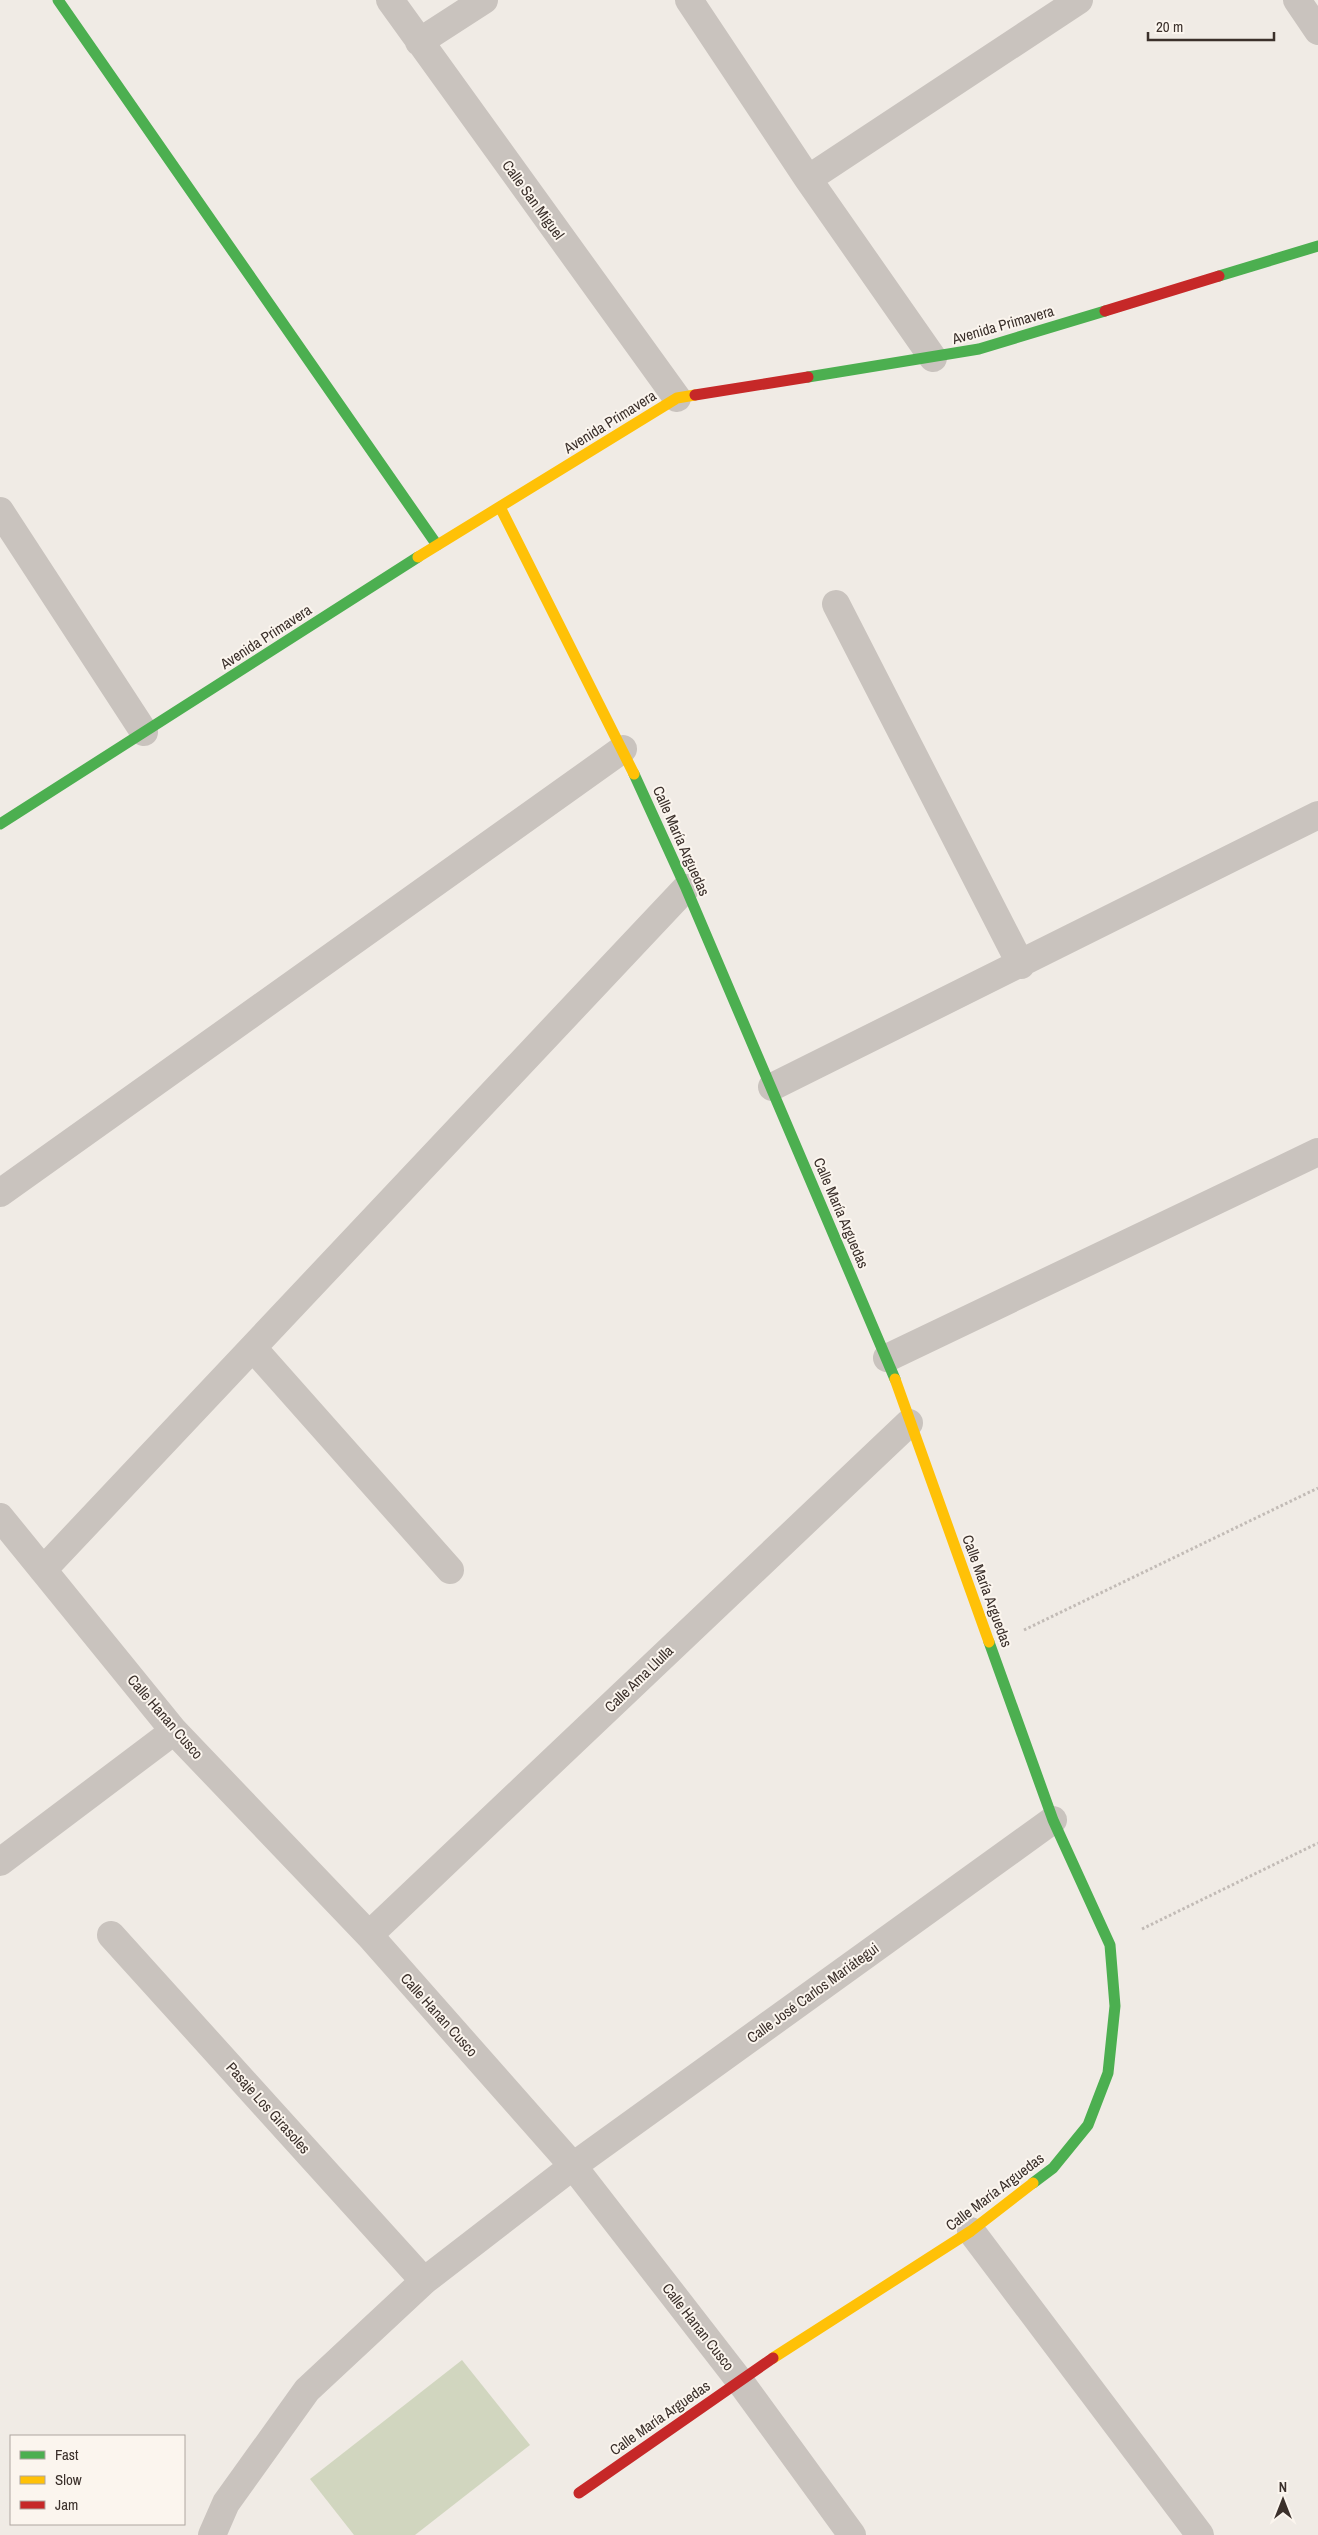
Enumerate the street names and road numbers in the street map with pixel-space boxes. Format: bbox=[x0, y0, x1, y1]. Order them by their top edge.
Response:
street label: Calle San Miguel bbox=[497, 156, 569, 244]
street label: Avenida Primavera bbox=[949, 300, 1056, 349]
street label: Avenida Primavera bbox=[559, 385, 660, 459]
street label: Avenida Primavera bbox=[215, 599, 316, 675]
street label: Calle María Arguedas bbox=[648, 782, 715, 899]
street label: Calle María Arguedas bbox=[809, 1154, 874, 1271]
street label: Calle María Arguedas bbox=[957, 1532, 1018, 1650]
street label: Calle Ama Llulla bbox=[600, 1640, 678, 1717]
street label: Calle Hanan Cusco bbox=[123, 1670, 208, 1764]
street label: Calle José Carlos Mariátegui bbox=[742, 1937, 883, 2048]
street label: Calle Hanan Cusco bbox=[396, 1968, 483, 2061]
street label: Pasaje Los Girasoles bbox=[221, 2057, 315, 2158]
street label: Calle María Arguedas bbox=[941, 2148, 1048, 2236]
street label: Calle Hanan Cusco bbox=[657, 2278, 739, 2375]
street label: Calle María Arguedas bbox=[605, 2375, 714, 2460]

